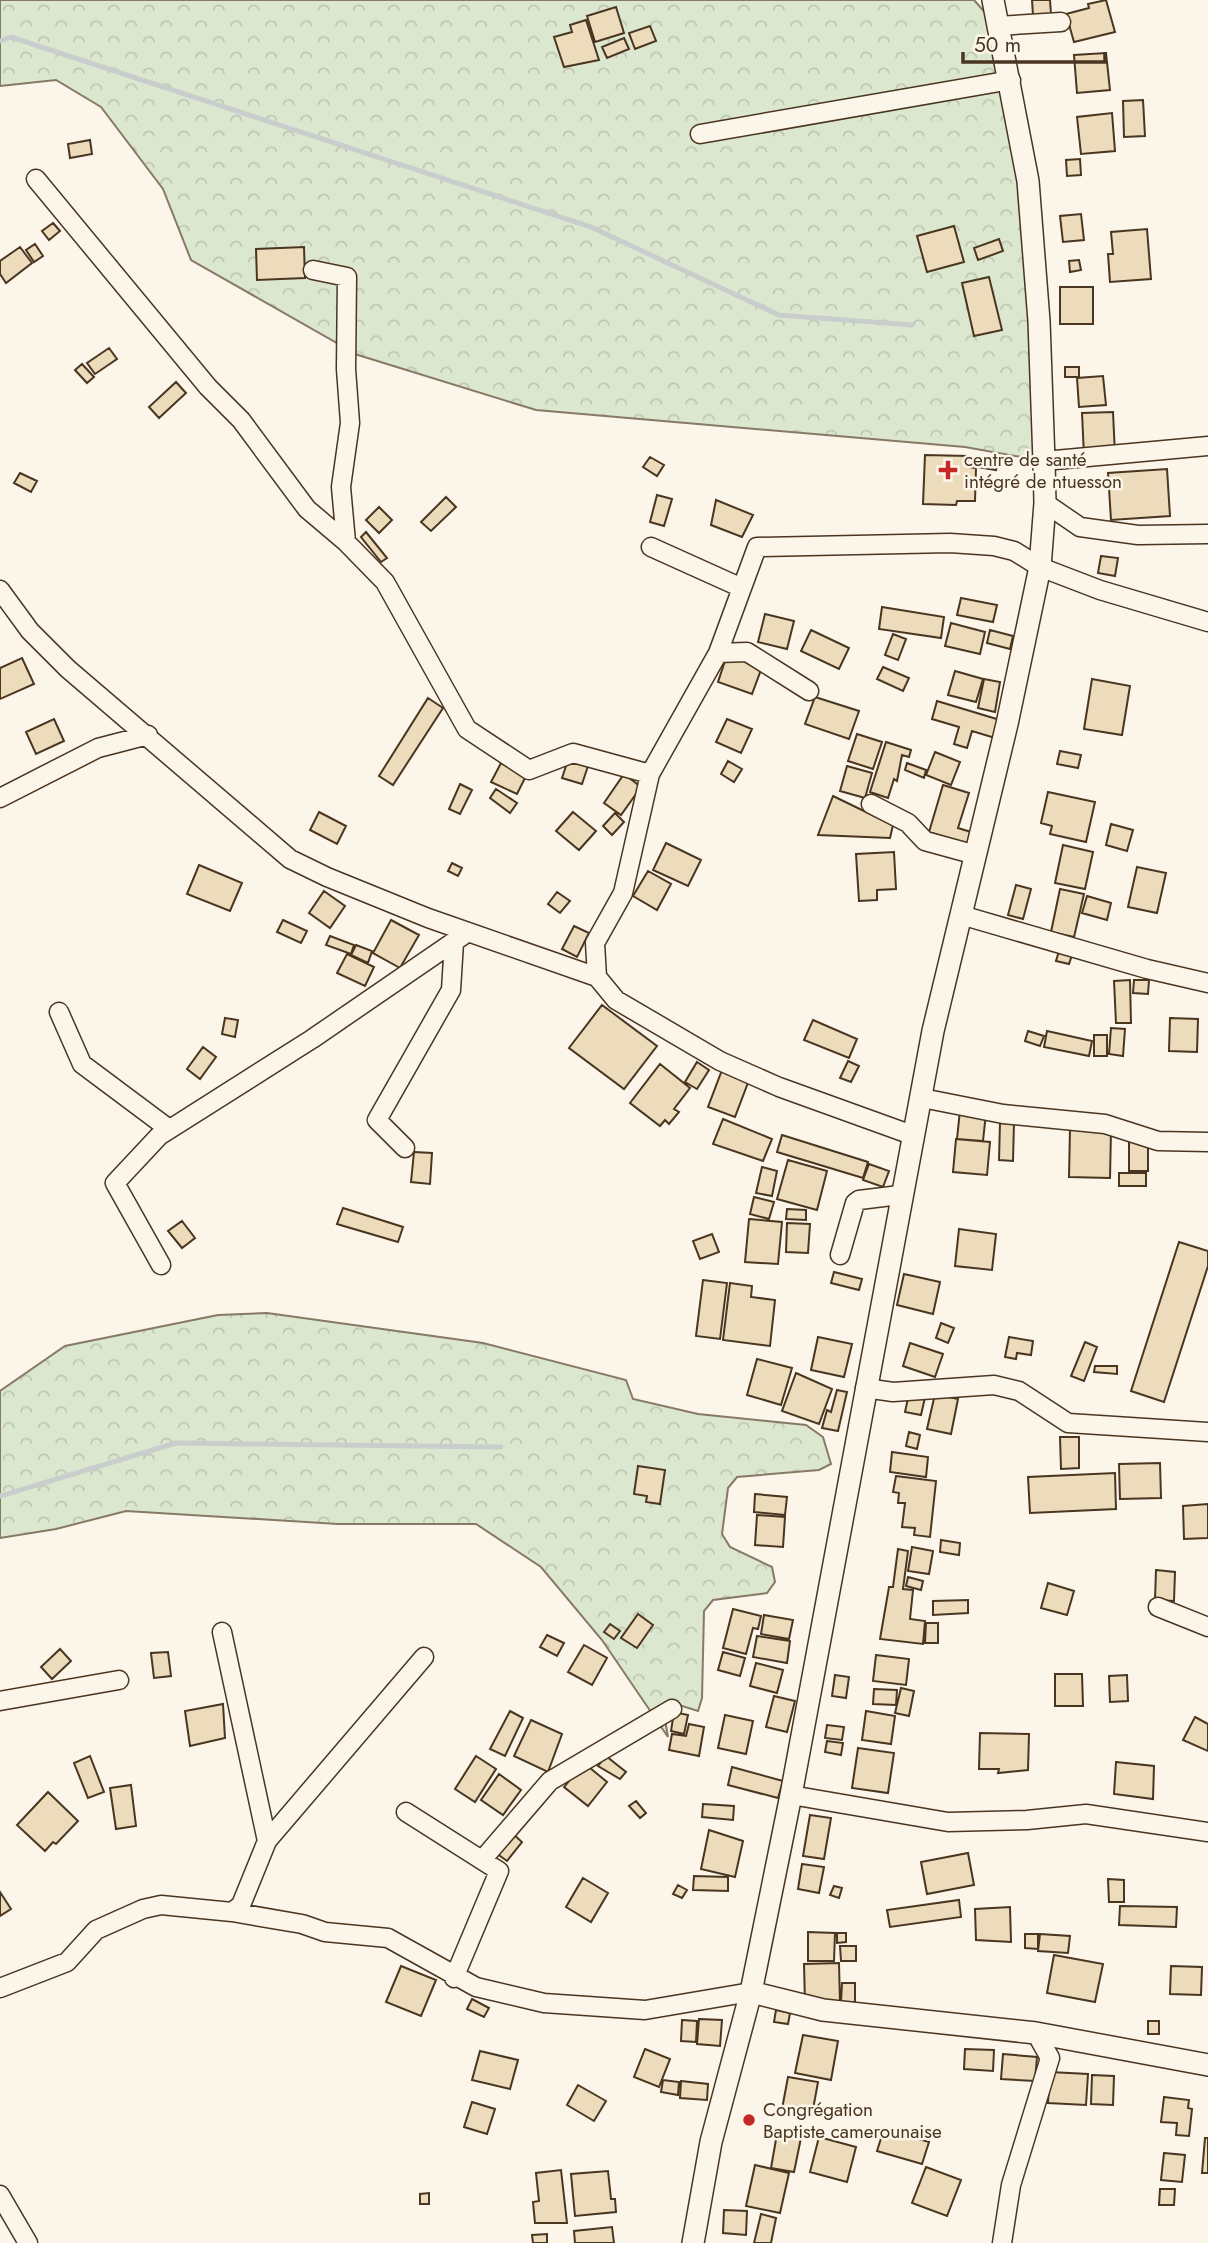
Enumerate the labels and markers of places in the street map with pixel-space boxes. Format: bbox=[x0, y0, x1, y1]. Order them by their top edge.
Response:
place label: centre de santé intégré de ntuesson bbox=[964, 446, 1122, 495]
marker: centre de santé intégré de ntuesson bbox=[938, 460, 958, 480]
place label: Congrégation Baptiste camerounaise bbox=[763, 2096, 942, 2145]
marker: Congrégation Baptiste camerounaise bbox=[741, 2112, 757, 2128]

